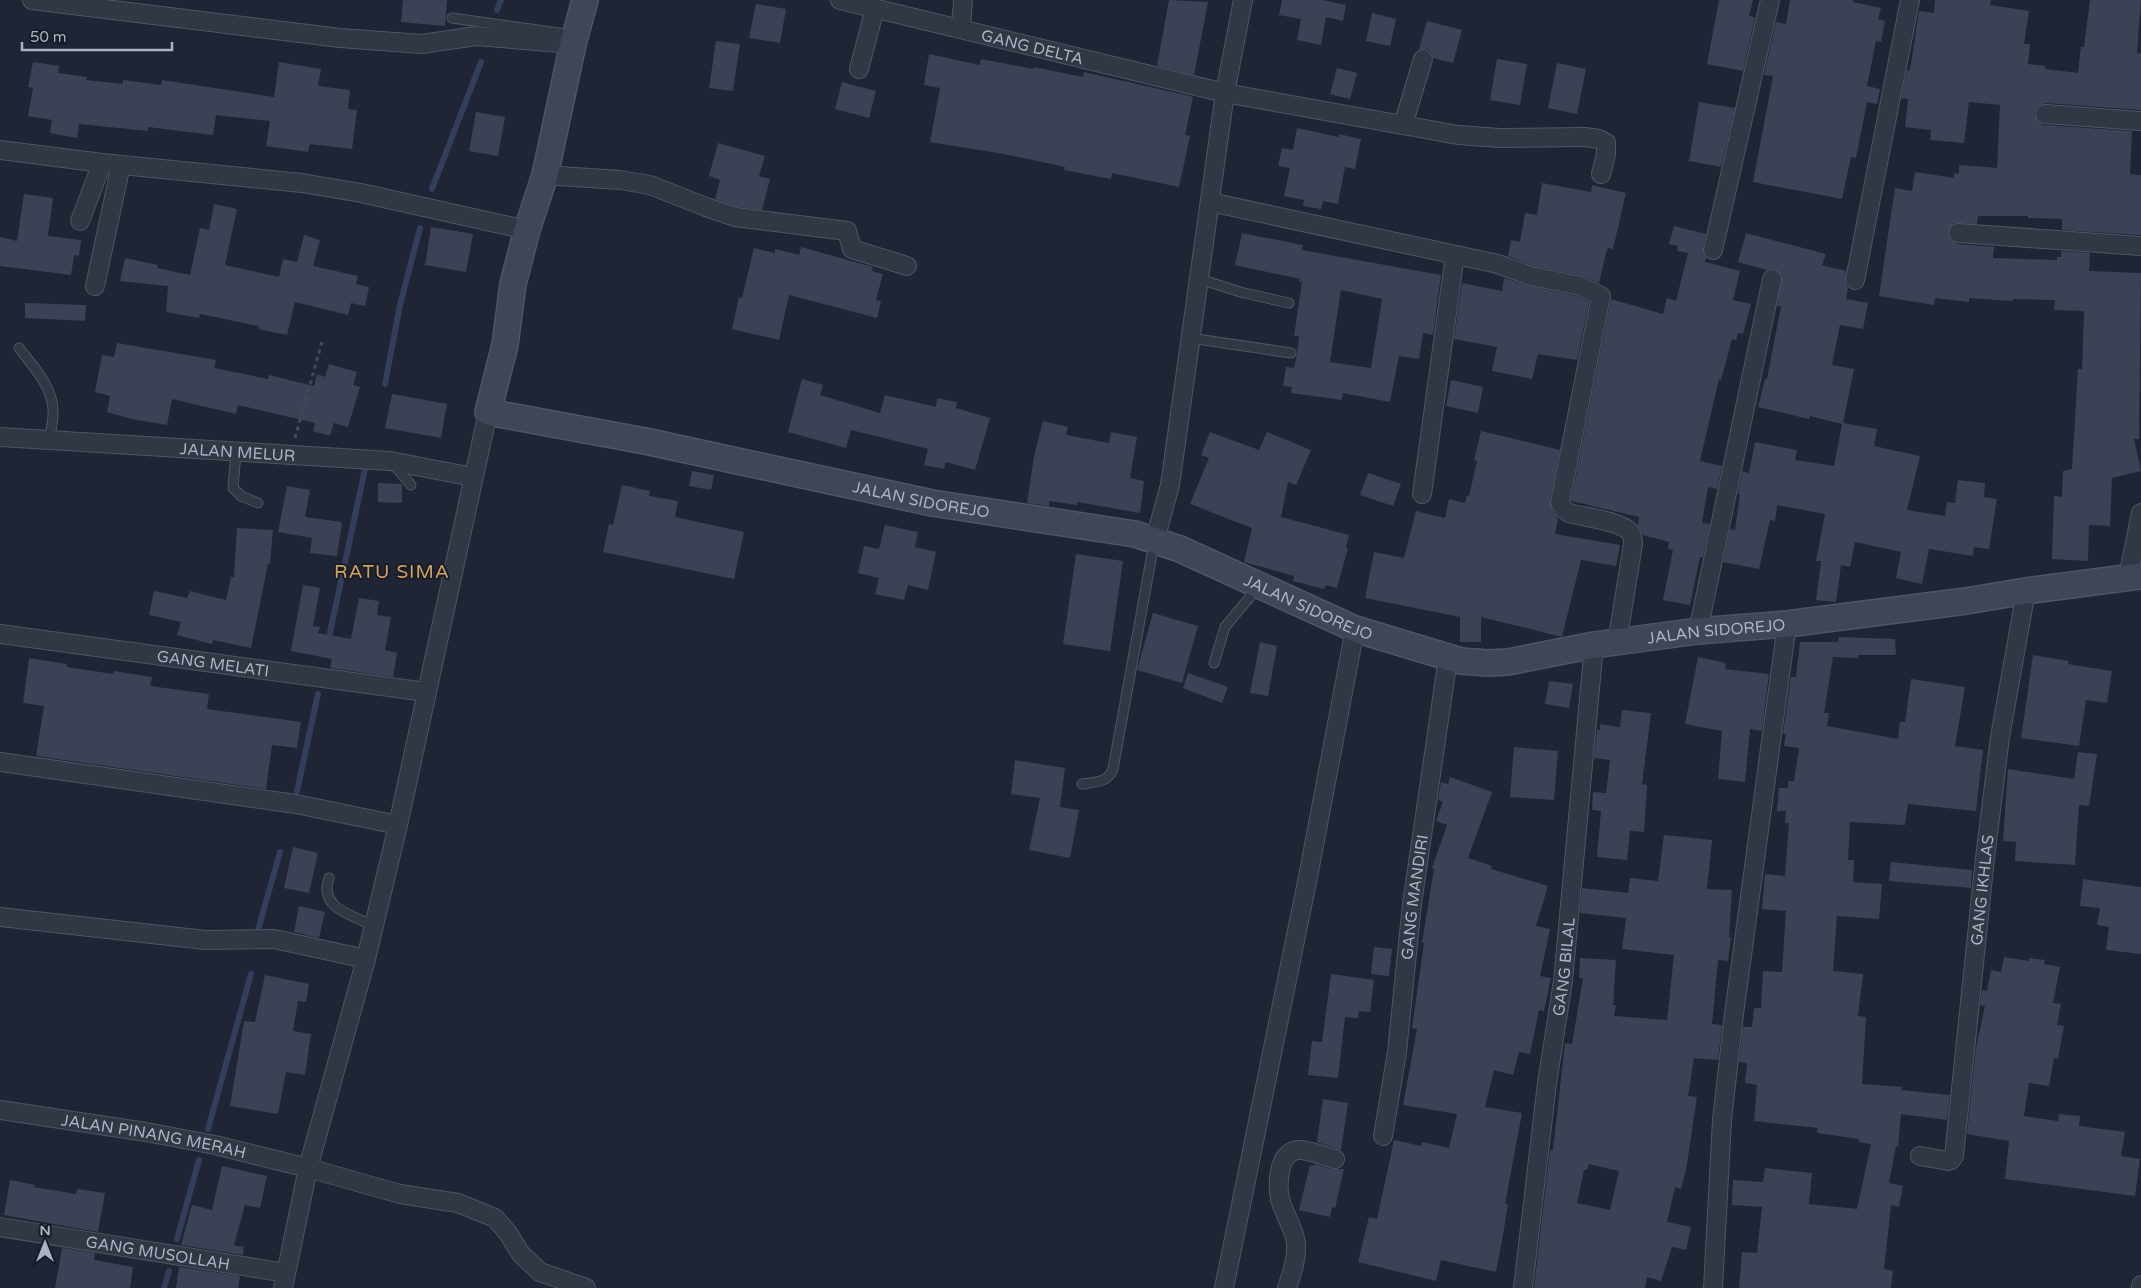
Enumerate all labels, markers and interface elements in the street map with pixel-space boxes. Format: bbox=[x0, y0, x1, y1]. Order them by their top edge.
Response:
scale bar bbox=[22, 20, 172, 52]
street label: GANG DELTA bbox=[979, 26, 1085, 69]
text: 50 m bbox=[30, 28, 67, 46]
street label: JALAN MELUR bbox=[179, 439, 296, 466]
street label: JALAN SIDOREJO bbox=[851, 477, 991, 523]
district label: RATU SIMA bbox=[334, 561, 450, 583]
street label: JALAN SIDOREJO bbox=[1241, 571, 1375, 645]
street label: JALAN SIDOREJO bbox=[1646, 615, 1786, 649]
street label: GANG MELATI bbox=[156, 646, 270, 682]
street label: GANG MANDIRI bbox=[1397, 833, 1433, 961]
street label: GANG IKHLAS bbox=[1967, 833, 1999, 947]
street label: GANG BILAL bbox=[1549, 917, 1580, 1017]
street label: JALAN PINANG MERAH bbox=[60, 1110, 248, 1163]
north arrow bbox=[20, 1218, 70, 1268]
text: N bbox=[39, 1222, 51, 1239]
street label: GANG MUSOLLAH bbox=[84, 1232, 231, 1275]

